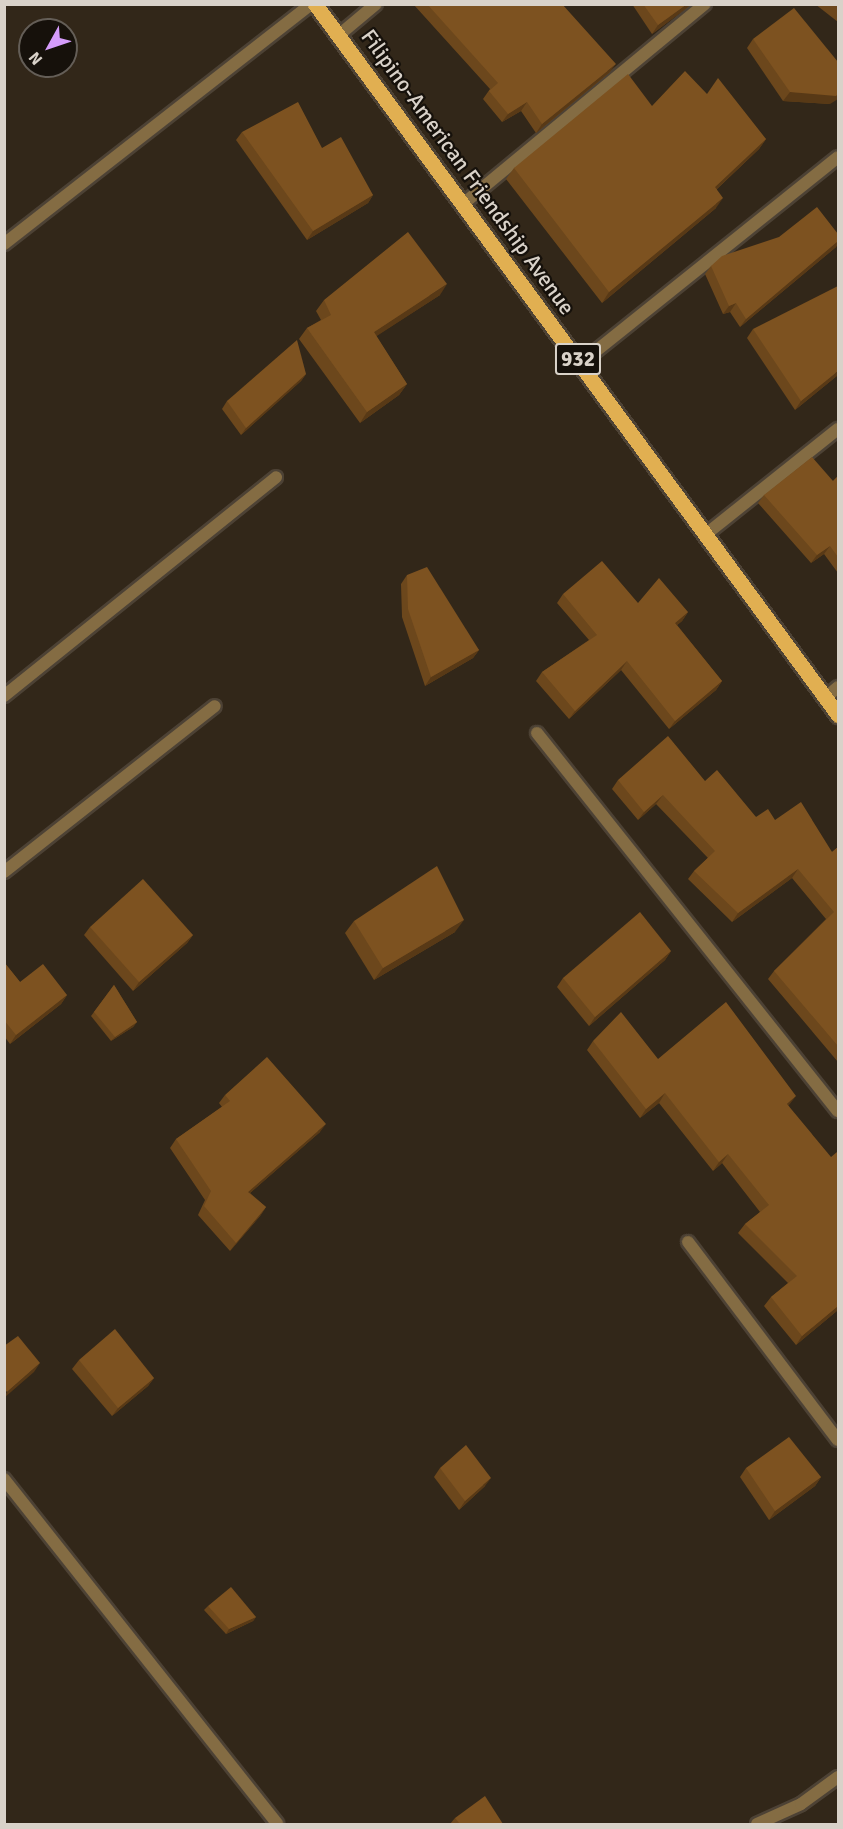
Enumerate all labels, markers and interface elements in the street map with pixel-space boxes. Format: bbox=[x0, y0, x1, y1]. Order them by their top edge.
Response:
north arrow bbox=[18, 18, 78, 78]
street label: Filipino-American Friendship Avenue bbox=[356, 24, 580, 320]
text: N bbox=[25, 48, 47, 69]
road number: 932 bbox=[554, 341, 602, 377]

